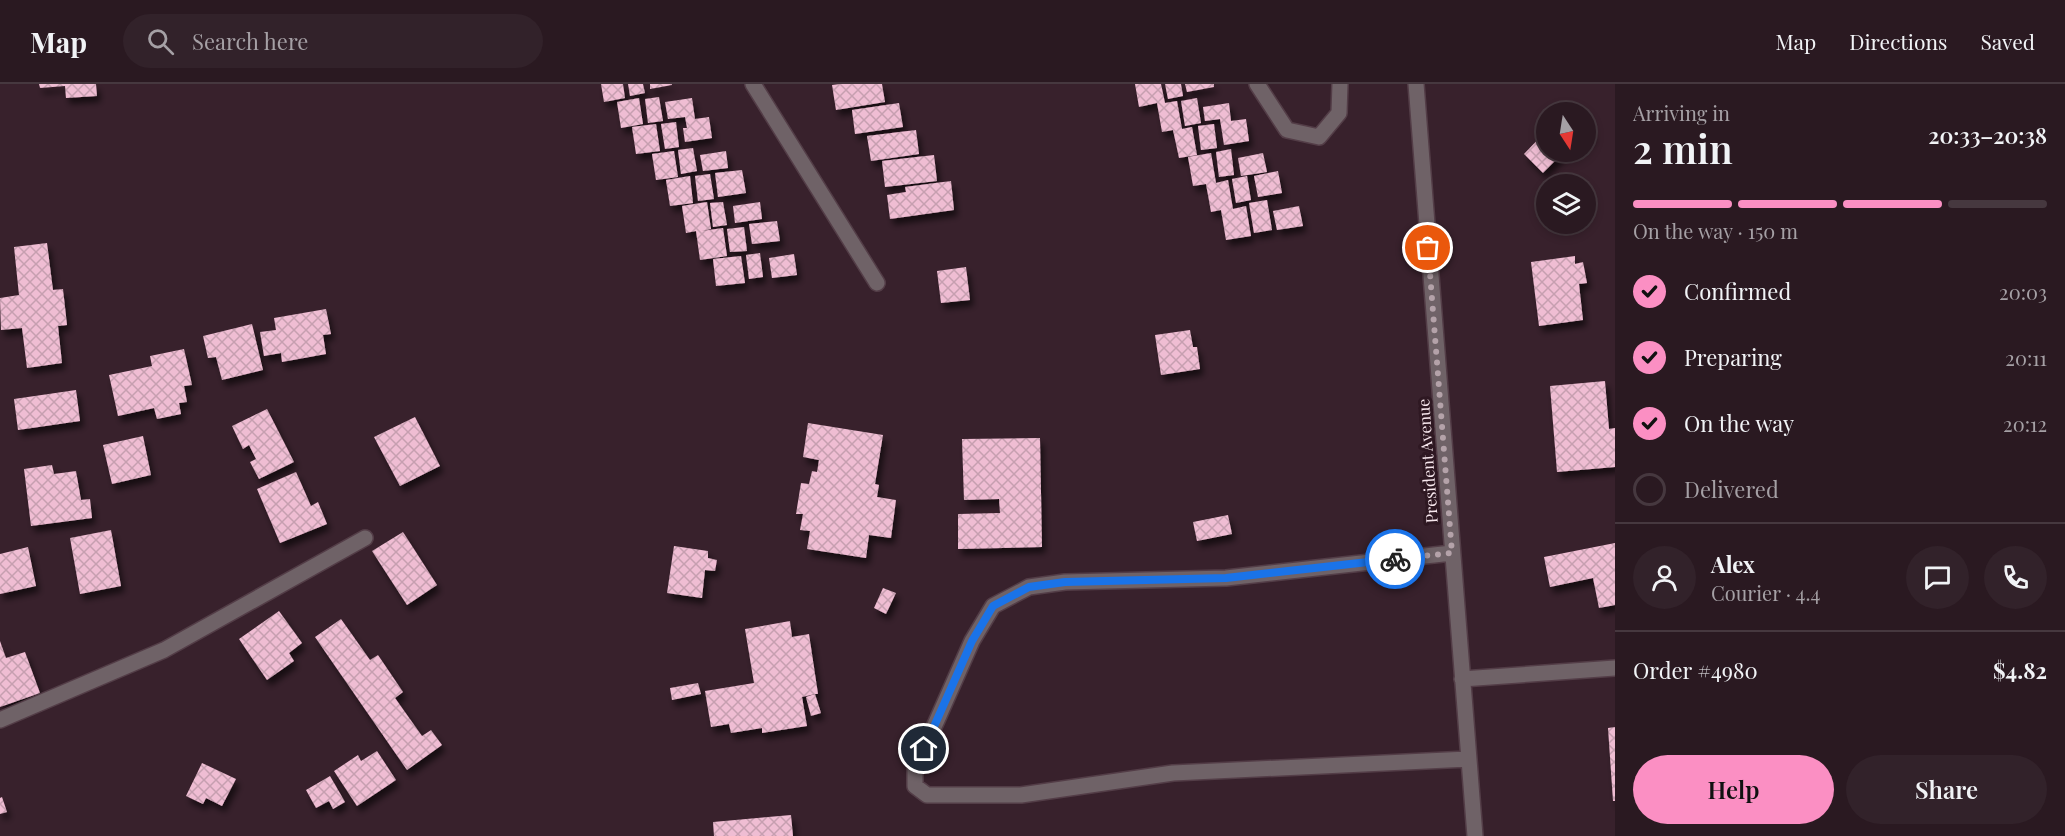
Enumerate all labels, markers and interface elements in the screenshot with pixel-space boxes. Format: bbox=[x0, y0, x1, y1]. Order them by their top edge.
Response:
search box bbox=[123, 14, 543, 68]
text: Map bbox=[30, 23, 87, 60]
icon: search bbox=[144, 25, 177, 58]
text: Search here bbox=[192, 26, 308, 56]
text: Map bbox=[1775, 27, 1816, 55]
text: Directions bbox=[1849, 27, 1947, 55]
text: Saved bbox=[1980, 27, 2035, 55]
text: Arriving in bbox=[1633, 99, 1730, 126]
north arrow bbox=[1536, 102, 1596, 162]
map controls bbox=[1536, 102, 1596, 234]
text: 20:33–20:38 bbox=[1928, 120, 2047, 150]
text: 2 min bbox=[1633, 122, 1733, 174]
button: layers bbox=[1536, 174, 1596, 234]
text: On the way · 150 m bbox=[1633, 217, 1798, 244]
pin bbox=[1402, 222, 1453, 273]
icon: bag bbox=[1411, 231, 1444, 264]
icon: check bbox=[1633, 275, 1666, 308]
text: Confirmed bbox=[1684, 276, 1791, 306]
text: 20:03 bbox=[1999, 278, 2047, 305]
icon: check bbox=[1633, 341, 1666, 374]
text: Preparing bbox=[1684, 342, 1782, 372]
text: 20:11 bbox=[2005, 344, 2047, 371]
street label: President Avenue bbox=[1412, 398, 1442, 524]
icon: check bbox=[1633, 407, 1666, 440]
text: On the way bbox=[1684, 408, 1794, 438]
text: 20:12 bbox=[2003, 410, 2047, 437]
text: Delivered bbox=[1684, 474, 1779, 504]
courier bbox=[1365, 529, 1425, 589]
icon: bike bbox=[1379, 543, 1412, 576]
button: person bbox=[1633, 546, 1696, 609]
button: chat bbox=[1906, 546, 1969, 609]
button: phone bbox=[1984, 546, 2047, 609]
text: Alex bbox=[1711, 549, 1755, 579]
text: Courier · 4.4 bbox=[1711, 579, 1820, 606]
text: Order #4980 bbox=[1633, 655, 1758, 685]
text: $4.82 bbox=[1993, 655, 2047, 685]
pin bbox=[898, 723, 949, 774]
icon: home bbox=[907, 732, 940, 765]
button: Help bbox=[1633, 755, 1834, 824]
button: Share bbox=[1846, 755, 2047, 824]

